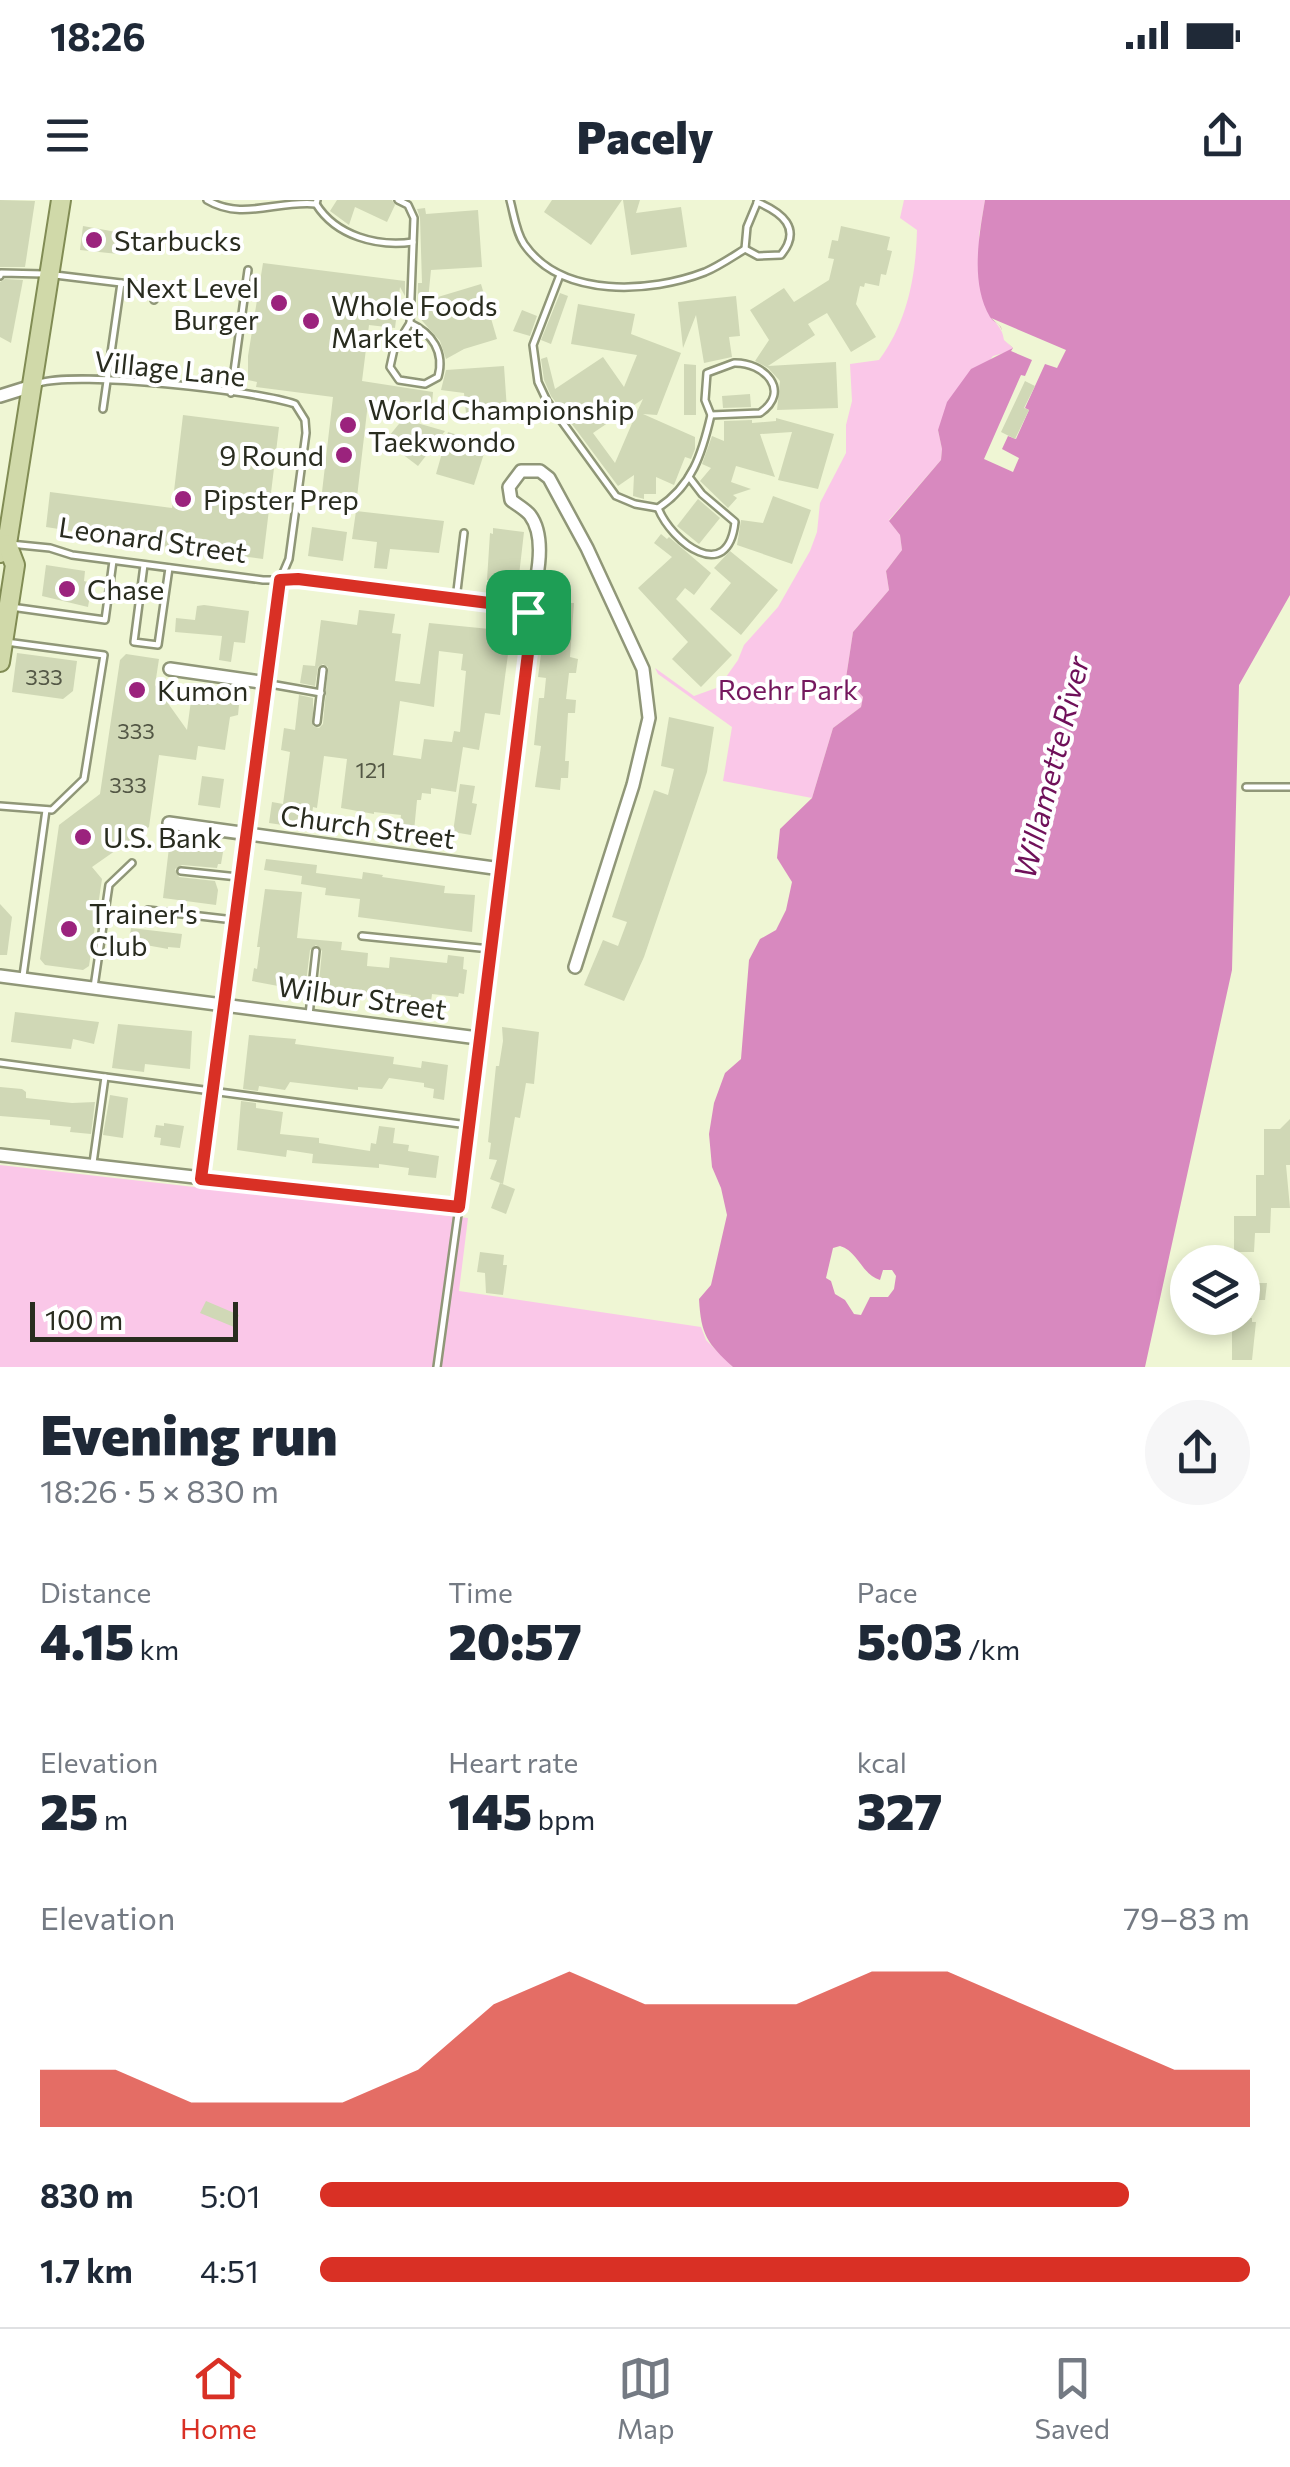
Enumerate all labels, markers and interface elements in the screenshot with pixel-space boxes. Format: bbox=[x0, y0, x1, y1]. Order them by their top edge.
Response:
text: 18:26 bbox=[50, 12, 146, 59]
icon: menu bbox=[40, 108, 95, 163]
text: Pacely bbox=[577, 108, 713, 163]
icon: share bbox=[1195, 108, 1250, 163]
place label: Starbucks bbox=[114, 223, 241, 257]
marker: Starbucks bbox=[83, 229, 105, 251]
place label: Next Level Burger bbox=[125, 270, 259, 336]
place label: Whole Foods Market bbox=[331, 288, 497, 354]
marker: Next Level Burger bbox=[268, 292, 290, 314]
marker: Whole Foods Market bbox=[300, 310, 322, 332]
street label: Village Lane bbox=[93, 343, 247, 393]
place label: World Championship Taekwondo bbox=[368, 392, 635, 458]
marker: World Championship Taekwondo bbox=[337, 414, 359, 436]
place label: 9 Round bbox=[219, 438, 324, 472]
marker: 9 Round bbox=[333, 444, 355, 466]
place label: Pipster Prep bbox=[203, 482, 359, 516]
marker: Pipster Prep bbox=[172, 488, 194, 510]
street label: Leonard Street bbox=[57, 509, 249, 569]
pin bbox=[486, 570, 571, 655]
place label: Chase bbox=[87, 572, 164, 606]
marker: Chase bbox=[56, 578, 78, 600]
icon: arrive bbox=[501, 585, 556, 640]
water label: Willamette River bbox=[1005, 651, 1096, 882]
house number: 333 bbox=[25, 663, 63, 690]
park label: Roehr Park bbox=[718, 672, 858, 706]
place label: Kumon bbox=[157, 673, 248, 707]
marker: Kumon bbox=[126, 679, 148, 701]
house number: 333 bbox=[117, 717, 155, 744]
house number: 121 bbox=[355, 756, 387, 783]
house number: 333 bbox=[109, 771, 147, 798]
street label: Church Street bbox=[279, 797, 457, 855]
place label: U.S. Bank bbox=[103, 820, 222, 854]
marker: U.S. Bank bbox=[72, 826, 94, 848]
place label: Trainer's Club bbox=[89, 896, 198, 962]
marker: Trainer's Club bbox=[58, 918, 80, 940]
street label: Wilbur Street bbox=[275, 968, 449, 1026]
map controls bbox=[1170, 1245, 1260, 1335]
button: layers bbox=[1170, 1245, 1260, 1335]
scale bar bbox=[30, 1297, 238, 1342]
text: 100 m bbox=[45, 1302, 123, 1336]
text: Evening run bbox=[40, 1399, 338, 1466]
button: share bbox=[1145, 1400, 1250, 1505]
text: 18:26 · 5 × 830 m bbox=[40, 1470, 279, 1510]
text: Distance bbox=[40, 1575, 151, 1609]
text: Time bbox=[448, 1575, 513, 1609]
text: Pace bbox=[857, 1575, 918, 1609]
text: 4.15 bbox=[40, 1609, 134, 1670]
text: 20:57 bbox=[448, 1609, 582, 1670]
text: 5:03 bbox=[857, 1609, 963, 1670]
text: km bbox=[134, 1632, 179, 1666]
text: /km bbox=[963, 1632, 1020, 1666]
text: Elevation bbox=[40, 1745, 158, 1779]
text: Heart rate bbox=[448, 1745, 578, 1779]
text: kcal bbox=[857, 1745, 907, 1779]
text: 25 bbox=[40, 1779, 98, 1840]
text: 145 bbox=[448, 1779, 532, 1840]
text: 327 bbox=[857, 1779, 942, 1840]
text: m bbox=[98, 1802, 128, 1836]
text: bpm bbox=[532, 1802, 595, 1836]
text: Elevation bbox=[40, 1897, 175, 1937]
text: 79–83 m bbox=[1123, 1897, 1250, 1937]
text: 830 m bbox=[40, 2175, 134, 2215]
text: 5:01 bbox=[200, 2175, 261, 2215]
text: 1.7 km bbox=[40, 2250, 133, 2290]
text: 4:51 bbox=[200, 2250, 259, 2290]
tab: Home bbox=[180, 2351, 257, 2445]
tab: Map bbox=[617, 2351, 675, 2445]
tab: Saved bbox=[1034, 2351, 1110, 2445]

